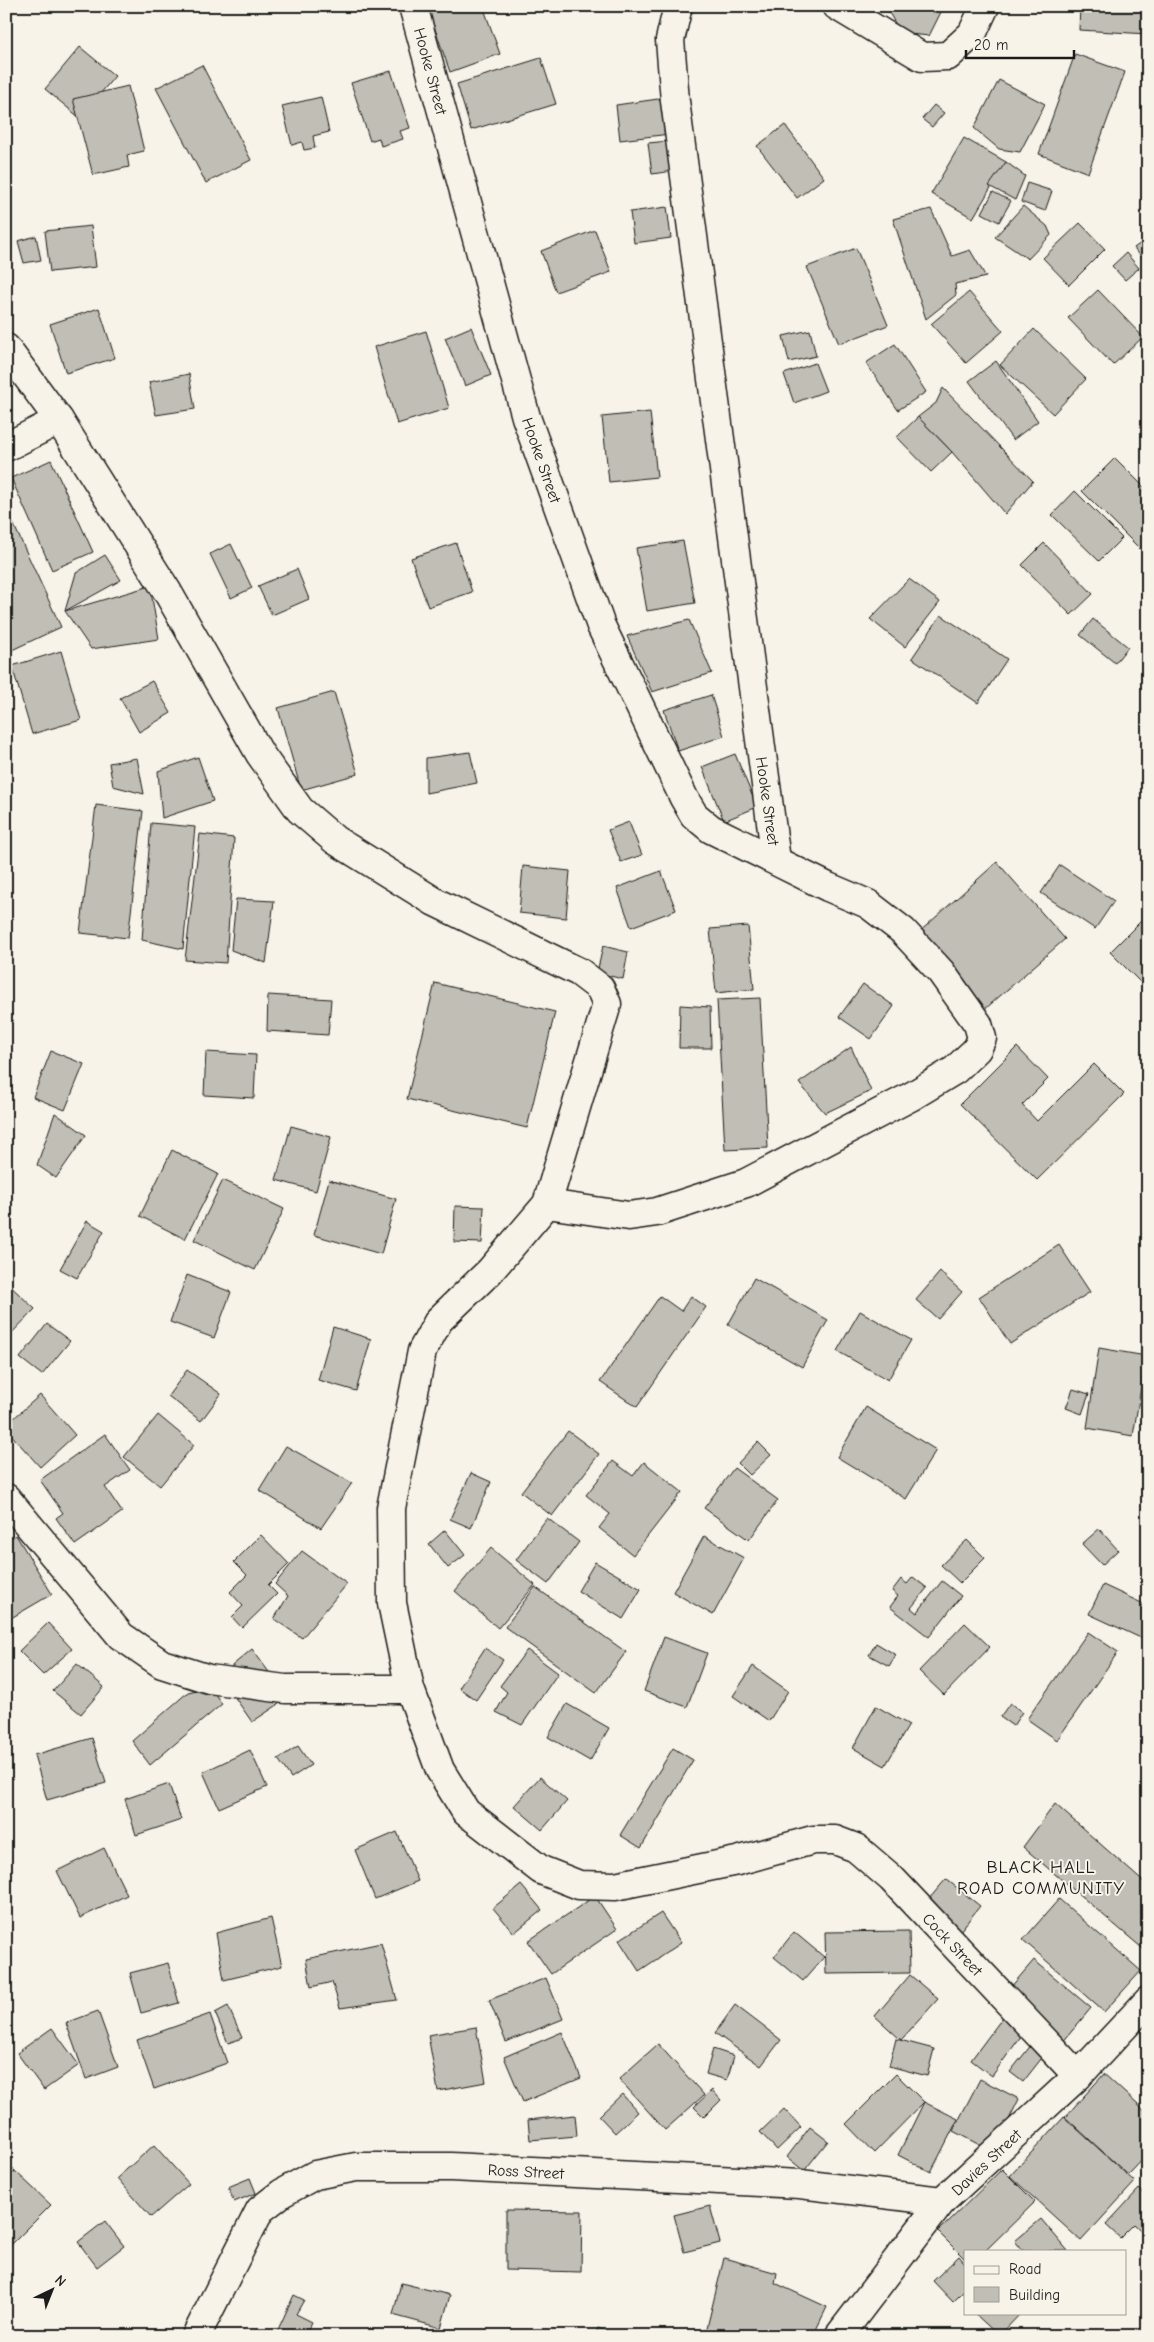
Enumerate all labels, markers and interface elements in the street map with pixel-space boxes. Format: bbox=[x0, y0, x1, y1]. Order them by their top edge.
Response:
street label: Hooke Street bbox=[410, 26, 450, 117]
scale bar bbox=[966, 28, 1074, 60]
text: 20 m bbox=[974, 36, 1008, 54]
street label: Hooke Street bbox=[518, 415, 564, 506]
street label: Hooke Street bbox=[752, 756, 782, 847]
district label: BLACK HALL ROAD COMMUNITY bbox=[957, 1857, 1125, 1899]
street label: Cock Street bbox=[919, 1910, 986, 1980]
street label: Davies Street bbox=[948, 2126, 1026, 2200]
street label: Ross Street bbox=[487, 2161, 565, 2183]
legend bbox=[964, 2250, 1126, 2314]
text: Road bbox=[1009, 2260, 1041, 2278]
north arrow bbox=[28, 2264, 78, 2314]
text: N bbox=[51, 2272, 70, 2290]
text: Building bbox=[1009, 2286, 1060, 2304]

